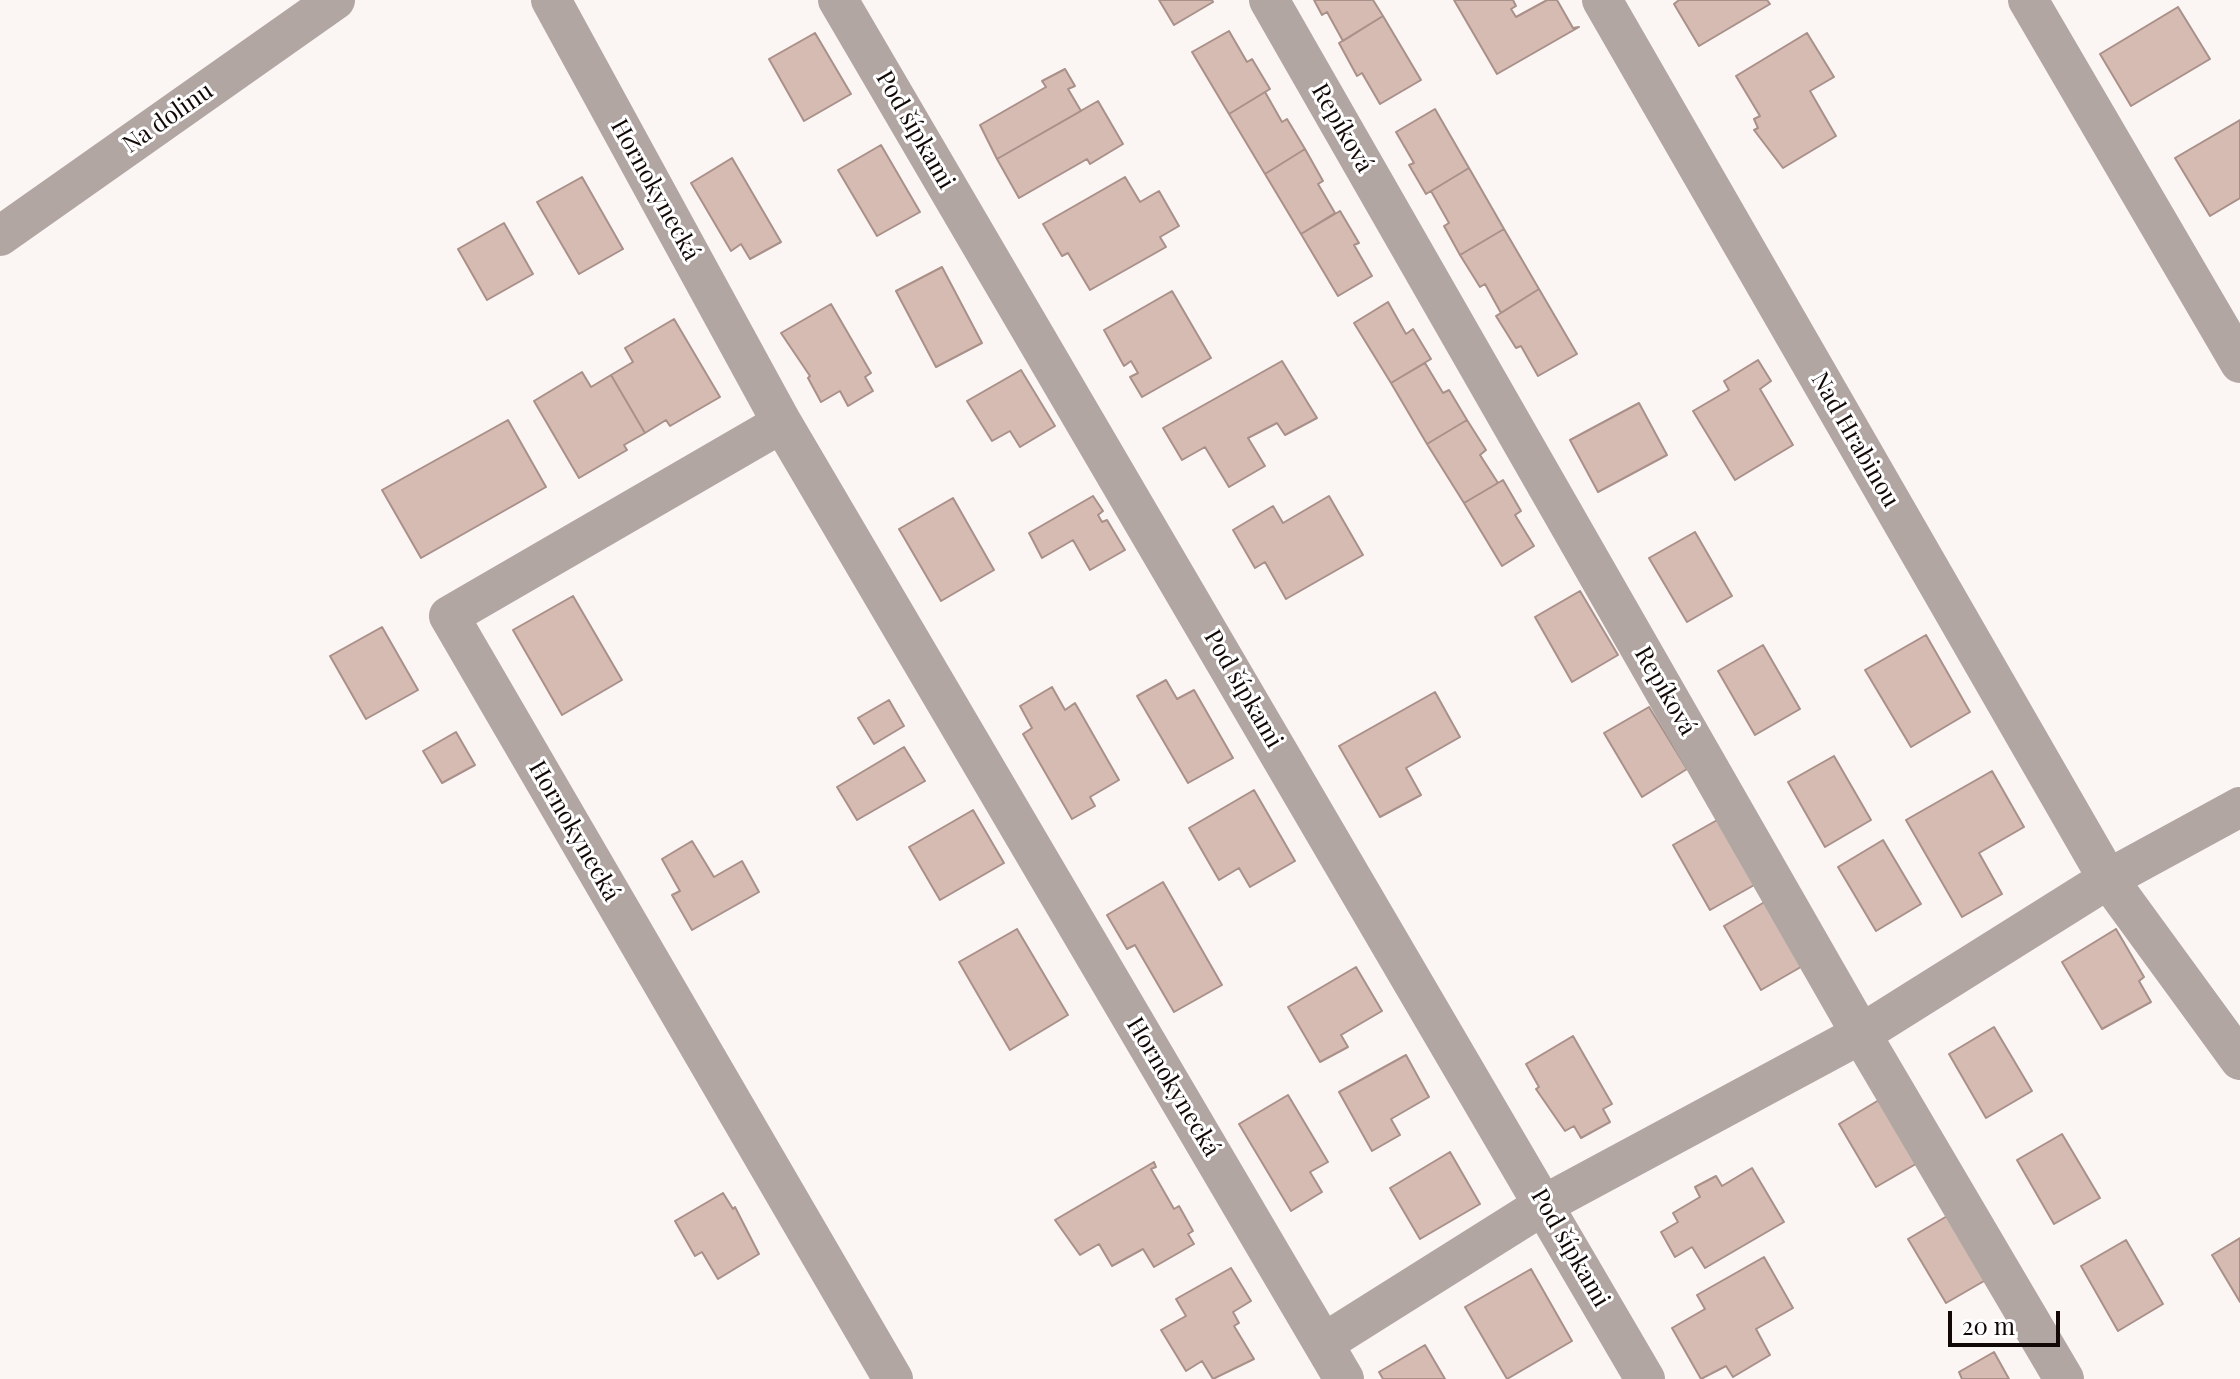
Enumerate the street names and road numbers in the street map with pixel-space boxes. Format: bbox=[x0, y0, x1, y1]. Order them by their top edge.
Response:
street label: Pod šípkami bbox=[870, 66, 960, 194]
street label: Na dolinu bbox=[117, 77, 219, 159]
street label: Repíková bbox=[1305, 78, 1379, 178]
street label: Hornokynecká bbox=[604, 114, 706, 266]
street label: Nad Hrabinou bbox=[1805, 367, 1905, 513]
street label: Pod šípkami bbox=[1198, 625, 1288, 753]
street label: Repíková bbox=[1628, 641, 1702, 741]
street label: Hornokynecká bbox=[522, 756, 626, 906]
street label: Hornokynecká bbox=[1120, 1012, 1226, 1162]
street label: Pod šípkami bbox=[1525, 1184, 1615, 1312]

